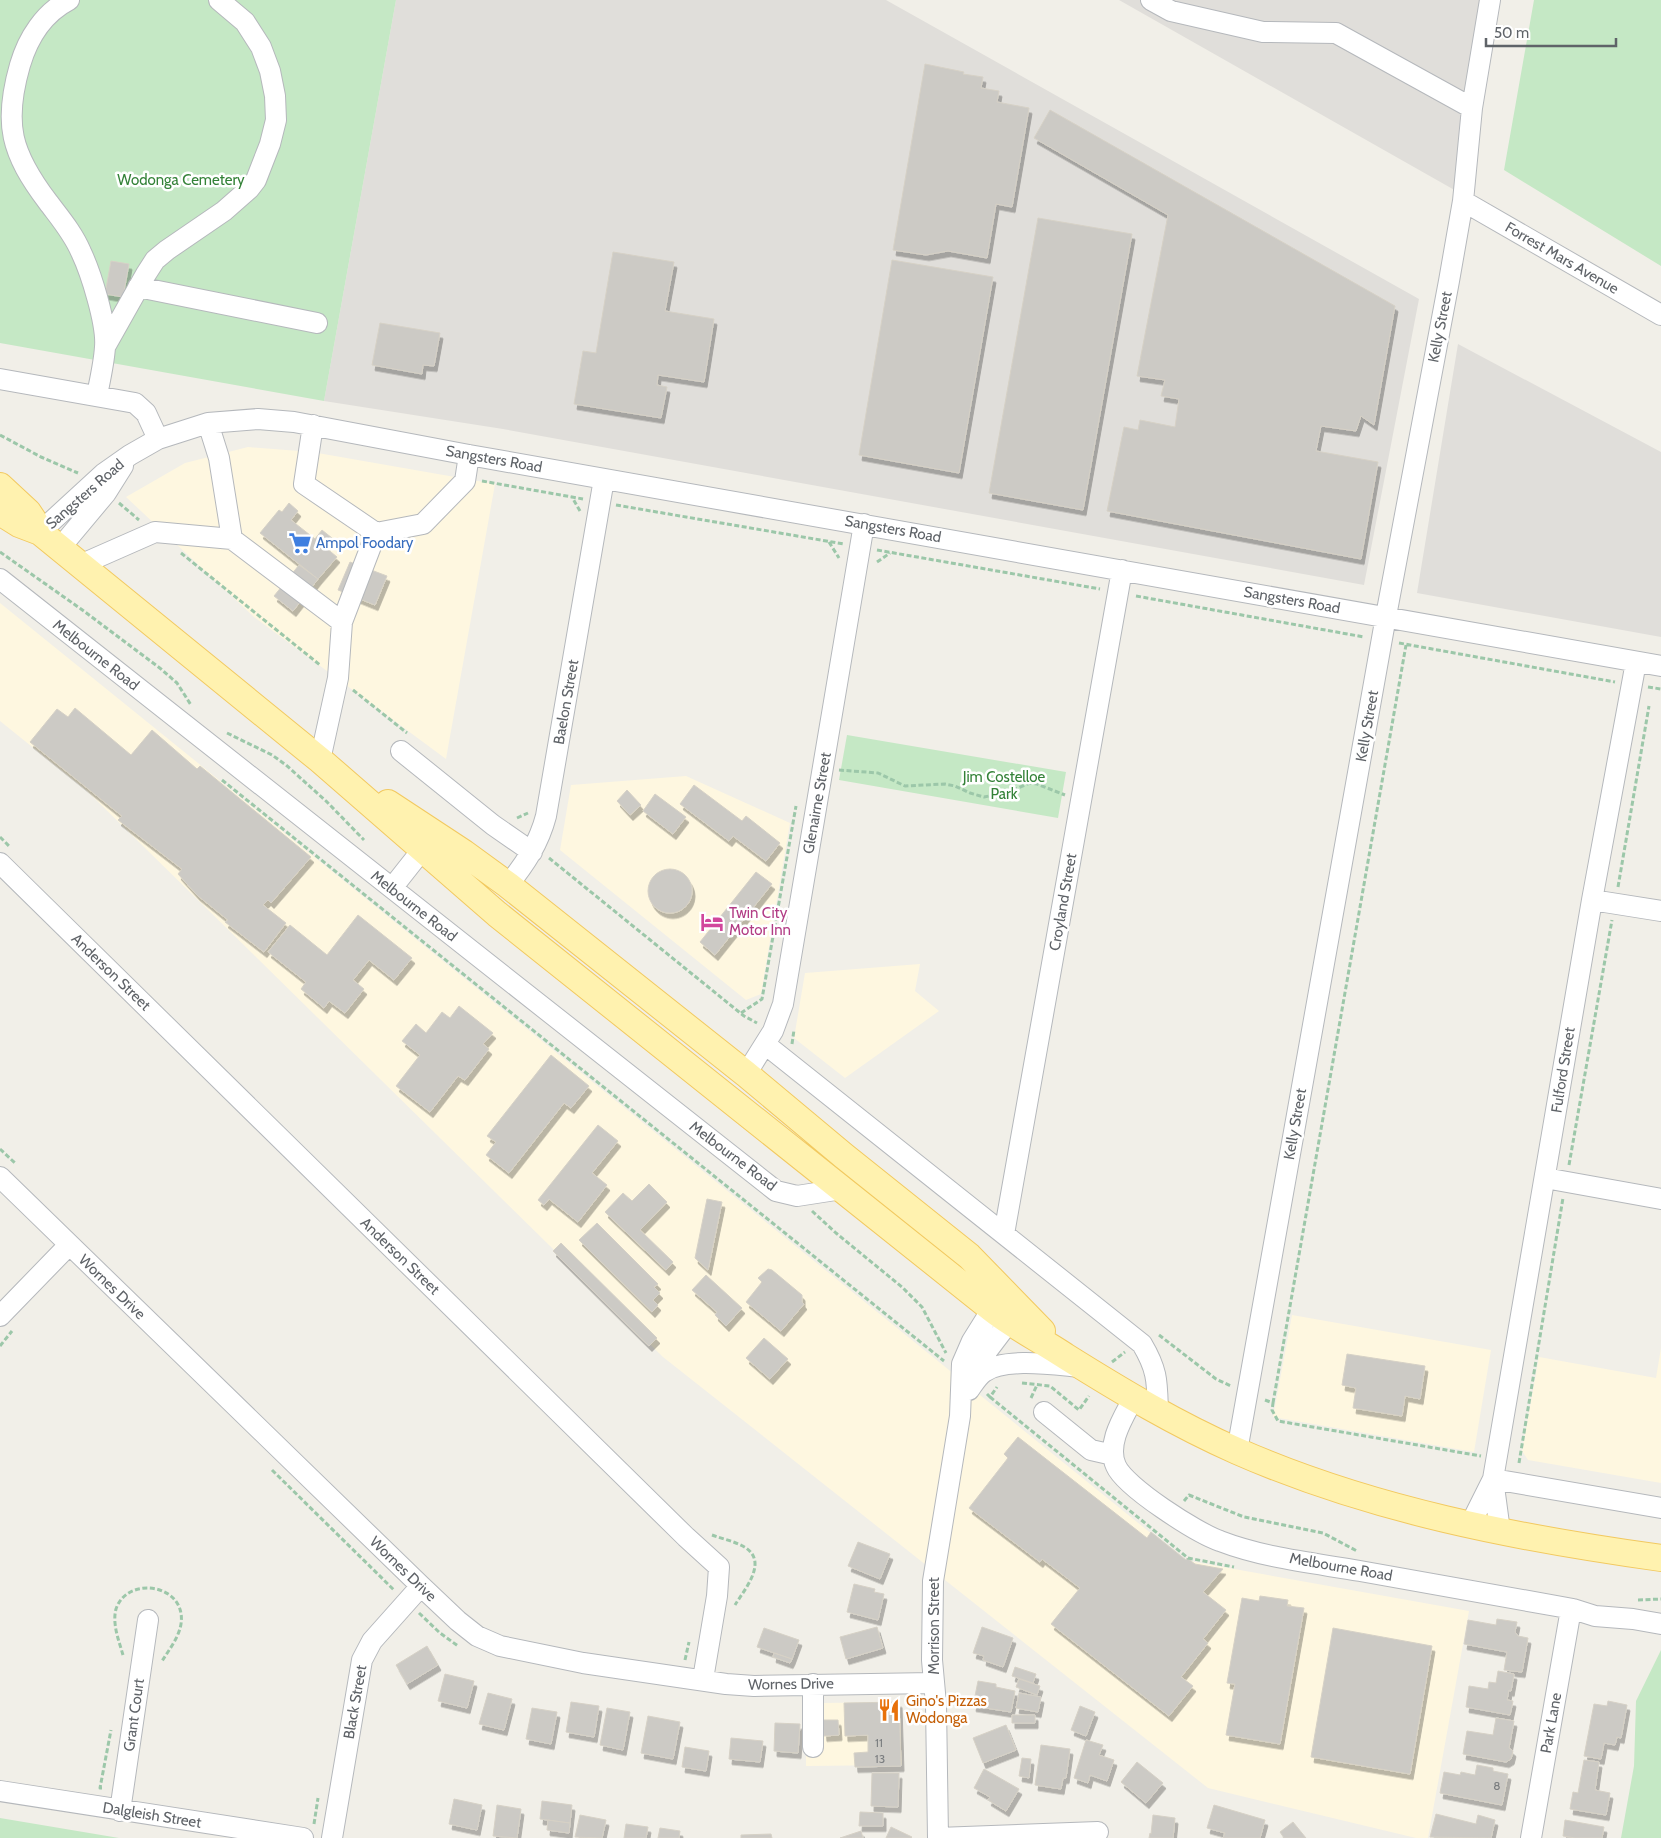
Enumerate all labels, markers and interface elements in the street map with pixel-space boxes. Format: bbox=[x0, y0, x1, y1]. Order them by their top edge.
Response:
scale bar bbox=[1486, 15, 1616, 47]
text: 50 m bbox=[1494, 24, 1529, 42]
park label: Wodonga Cemetery bbox=[117, 171, 245, 189]
street label: Forrest Mars Avenue bbox=[1502, 218, 1622, 298]
street label: Kelly Street bbox=[1424, 290, 1456, 364]
street label: Sangsters Road bbox=[444, 442, 544, 476]
street label: Sangsters Road bbox=[42, 455, 128, 533]
street label: Sangsters Road bbox=[843, 512, 943, 546]
supermarket icon: Ampol Foodary bbox=[287, 530, 313, 556]
place label: Ampol Foodary bbox=[316, 534, 414, 552]
street label: Sangsters Road bbox=[1242, 583, 1342, 617]
street label: Melbourne Road bbox=[49, 616, 143, 694]
street label: Baelon Street bbox=[550, 658, 582, 746]
street label: Kelly Street bbox=[1352, 689, 1382, 763]
street label: Glenairne Street bbox=[799, 751, 835, 855]
park label: Jim Costelloe Park bbox=[962, 768, 1046, 803]
street label: Croyland Street bbox=[1046, 852, 1080, 952]
street label: Melbourne Road bbox=[367, 867, 461, 945]
place label: Twin City Motor Inn bbox=[729, 904, 791, 939]
hotel icon: Twin City Motor Inn bbox=[699, 909, 725, 935]
street label: Anderson Street bbox=[68, 930, 154, 1014]
street label: Fulford Street bbox=[1547, 1026, 1579, 1114]
street label: Kelly Street bbox=[1280, 1087, 1310, 1161]
street label: Melbourne Road bbox=[686, 1117, 780, 1195]
street label: Anderson Street bbox=[357, 1214, 443, 1298]
street label: Wornes Drive bbox=[75, 1251, 149, 1324]
street label: Wornes Drive bbox=[366, 1533, 440, 1606]
street label: Melbourne Road bbox=[1288, 1549, 1394, 1585]
street label: Morrison Street bbox=[925, 1577, 943, 1675]
street label: Black Street bbox=[340, 1663, 370, 1741]
street label: Wornes Drive bbox=[748, 1674, 834, 1694]
street label: Grant Court bbox=[120, 1677, 148, 1753]
street label: Park Lane bbox=[1537, 1691, 1565, 1755]
place label: Gino's Pizzas Wodonga bbox=[906, 1692, 987, 1727]
restaurant icon: Gino's Pizzas Wodonga bbox=[876, 1697, 902, 1723]
house number: 11 bbox=[875, 1735, 883, 1750]
house number: 13 bbox=[875, 1751, 885, 1766]
house number: 8 bbox=[1493, 1778, 1501, 1793]
street label: Dalgleish Street bbox=[101, 1798, 203, 1832]

